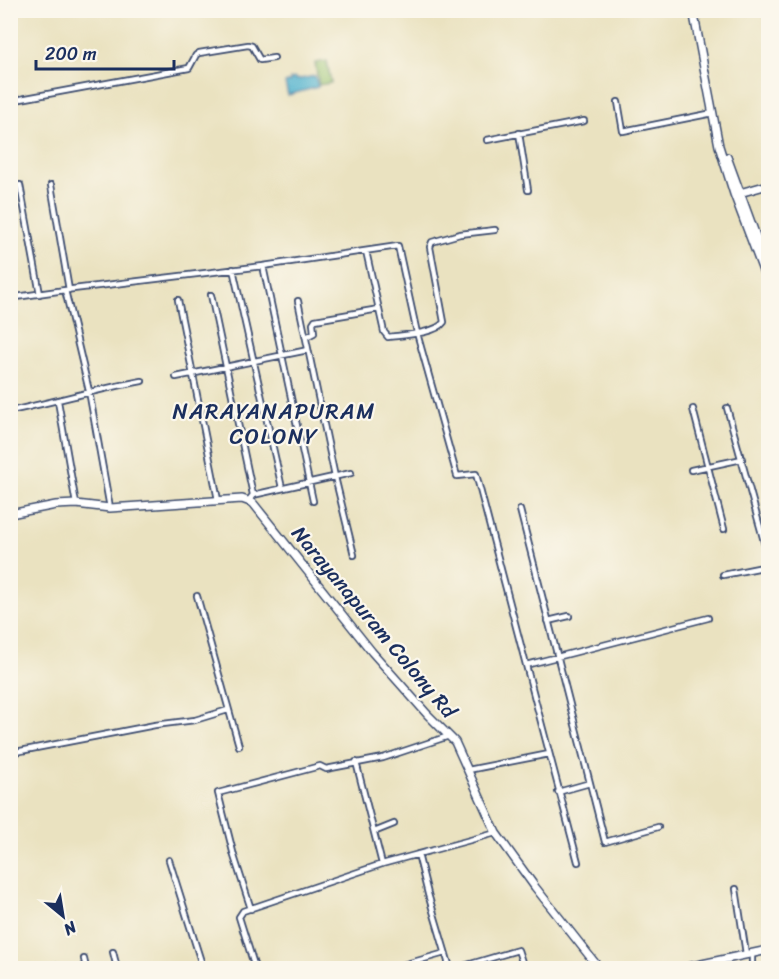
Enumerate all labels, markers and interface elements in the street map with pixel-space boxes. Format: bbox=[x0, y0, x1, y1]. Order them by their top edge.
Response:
scale bar bbox=[36, 33, 174, 71]
text: 200 m bbox=[45, 38, 97, 70]
district label: NARAYANAPURAM COLONY bbox=[172, 392, 376, 456]
street label: Narayanapuram Colony Rd bbox=[282, 517, 468, 729]
north arrow bbox=[33, 886, 93, 946]
text: N bbox=[57, 913, 83, 944]

